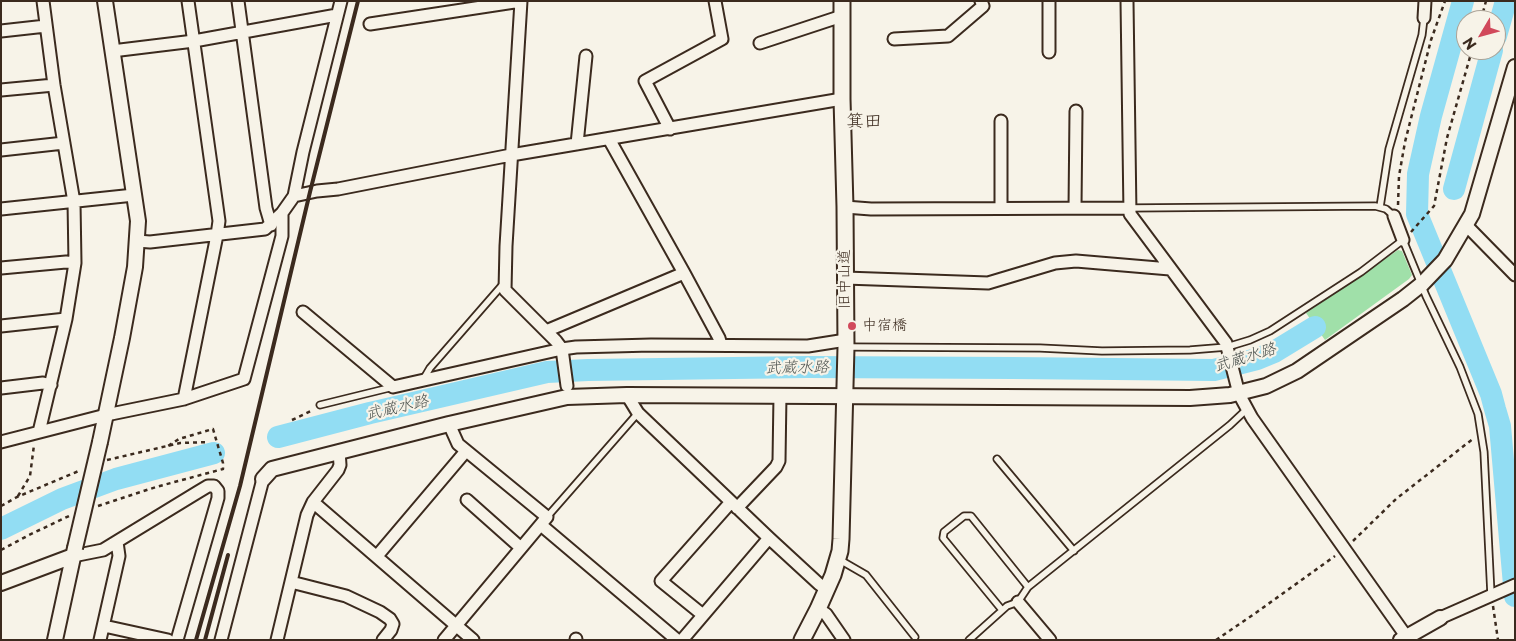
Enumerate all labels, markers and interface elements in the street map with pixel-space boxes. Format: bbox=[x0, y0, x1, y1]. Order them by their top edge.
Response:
north arrow bbox=[1456, 10, 1506, 60]
text: N bbox=[1458, 33, 1481, 54]
district label: 箕田 bbox=[846, 111, 882, 133]
street label: 旧中山道 bbox=[836, 249, 854, 309]
place label: 中宿橋 bbox=[862, 317, 907, 335]
marker: 中宿橋 bbox=[846, 320, 858, 332]
water label: 武蔵水路 bbox=[1212, 339, 1278, 377]
water label: 武蔵水路 bbox=[765, 358, 829, 378]
water label: 武蔵水路 bbox=[364, 391, 430, 425]

